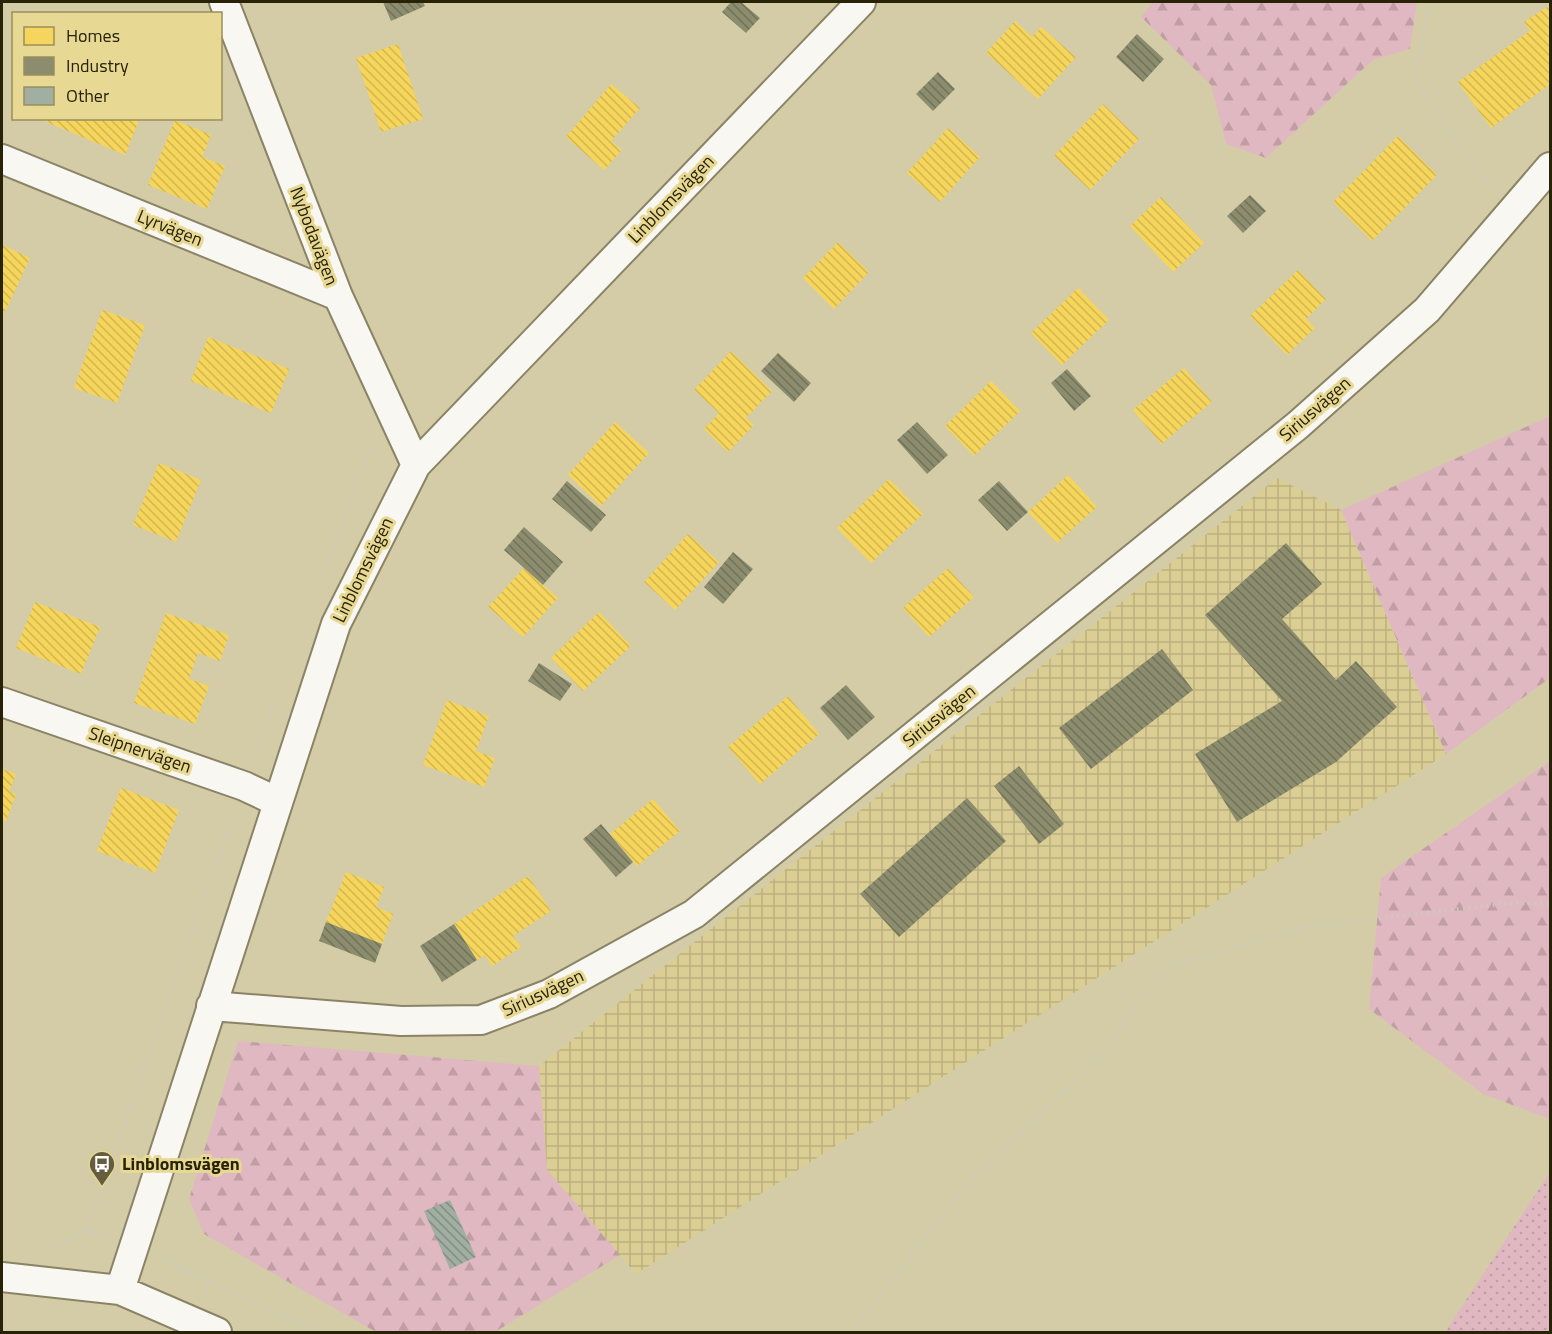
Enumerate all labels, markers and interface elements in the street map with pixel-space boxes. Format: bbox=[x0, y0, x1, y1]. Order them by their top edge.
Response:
legend bbox=[12, 12, 222, 120]
text: Homes bbox=[66, 22, 120, 49]
text: Industry bbox=[66, 52, 129, 79]
text: Other bbox=[66, 82, 109, 109]
street label: Linblomsvägen bbox=[621, 148, 720, 249]
street label: Nybodavägen bbox=[283, 183, 346, 289]
street label: Lyrvägen bbox=[133, 202, 207, 253]
street label: Siriusvägen bbox=[1273, 370, 1356, 447]
street label: Linblomsvägen bbox=[325, 513, 400, 627]
street label: Siriusvägen bbox=[896, 678, 981, 754]
street label: Sleipnervägen bbox=[85, 719, 195, 780]
street label: Siriusvägen bbox=[498, 962, 588, 1023]
bus stop icon: Linblomsvägen bbox=[87, 1149, 117, 1187]
place label: Linblomsvägen bbox=[122, 1150, 240, 1177]

